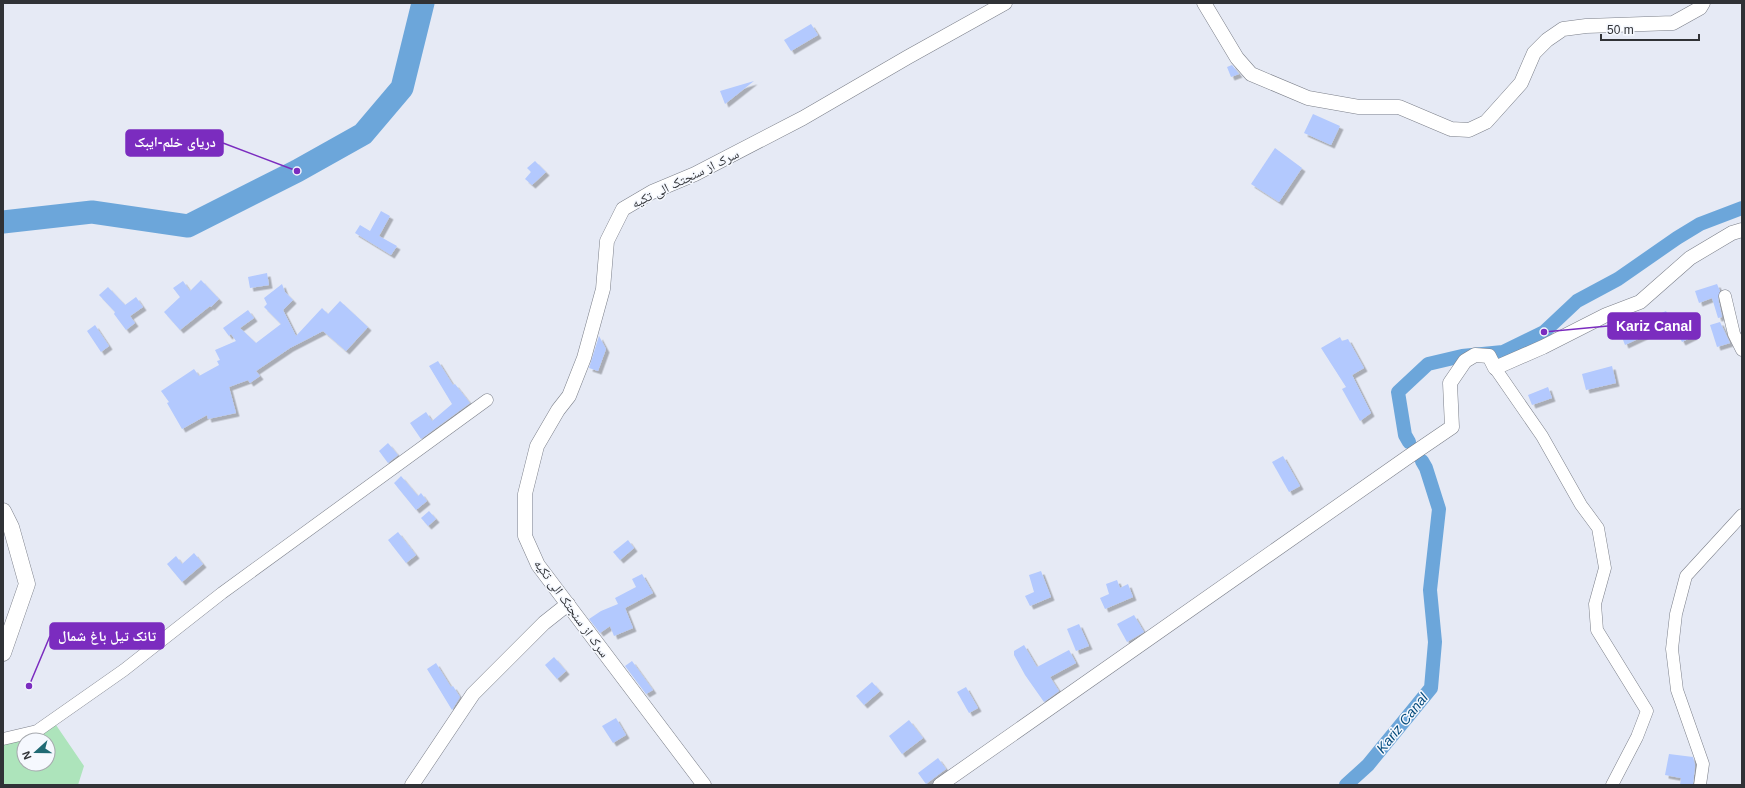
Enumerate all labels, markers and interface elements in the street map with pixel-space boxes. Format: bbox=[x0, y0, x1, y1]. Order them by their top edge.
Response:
scale bar bbox=[1601, 16, 1699, 42]
text: 50 m bbox=[1607, 23, 1634, 37]
callout: دریای خلم-ایبک bbox=[126, 130, 223, 156]
text: دریای خلم-ایبک bbox=[134, 134, 216, 152]
street label: سرک از سنجتک الی تکیه bbox=[629, 146, 742, 212]
callout: Kariz Canal bbox=[1608, 313, 1700, 339]
text: Kariz Canal bbox=[1616, 318, 1692, 334]
street label: سرک از سنجتک الی تکیه bbox=[530, 556, 612, 661]
callout: تانک تیل باغ شمال bbox=[50, 623, 164, 649]
text: تانک تیل باغ شمال bbox=[58, 628, 156, 645]
water label: Kariz Canal bbox=[1373, 689, 1432, 756]
north arrow bbox=[16, 732, 56, 772]
text: N bbox=[20, 750, 34, 761]

